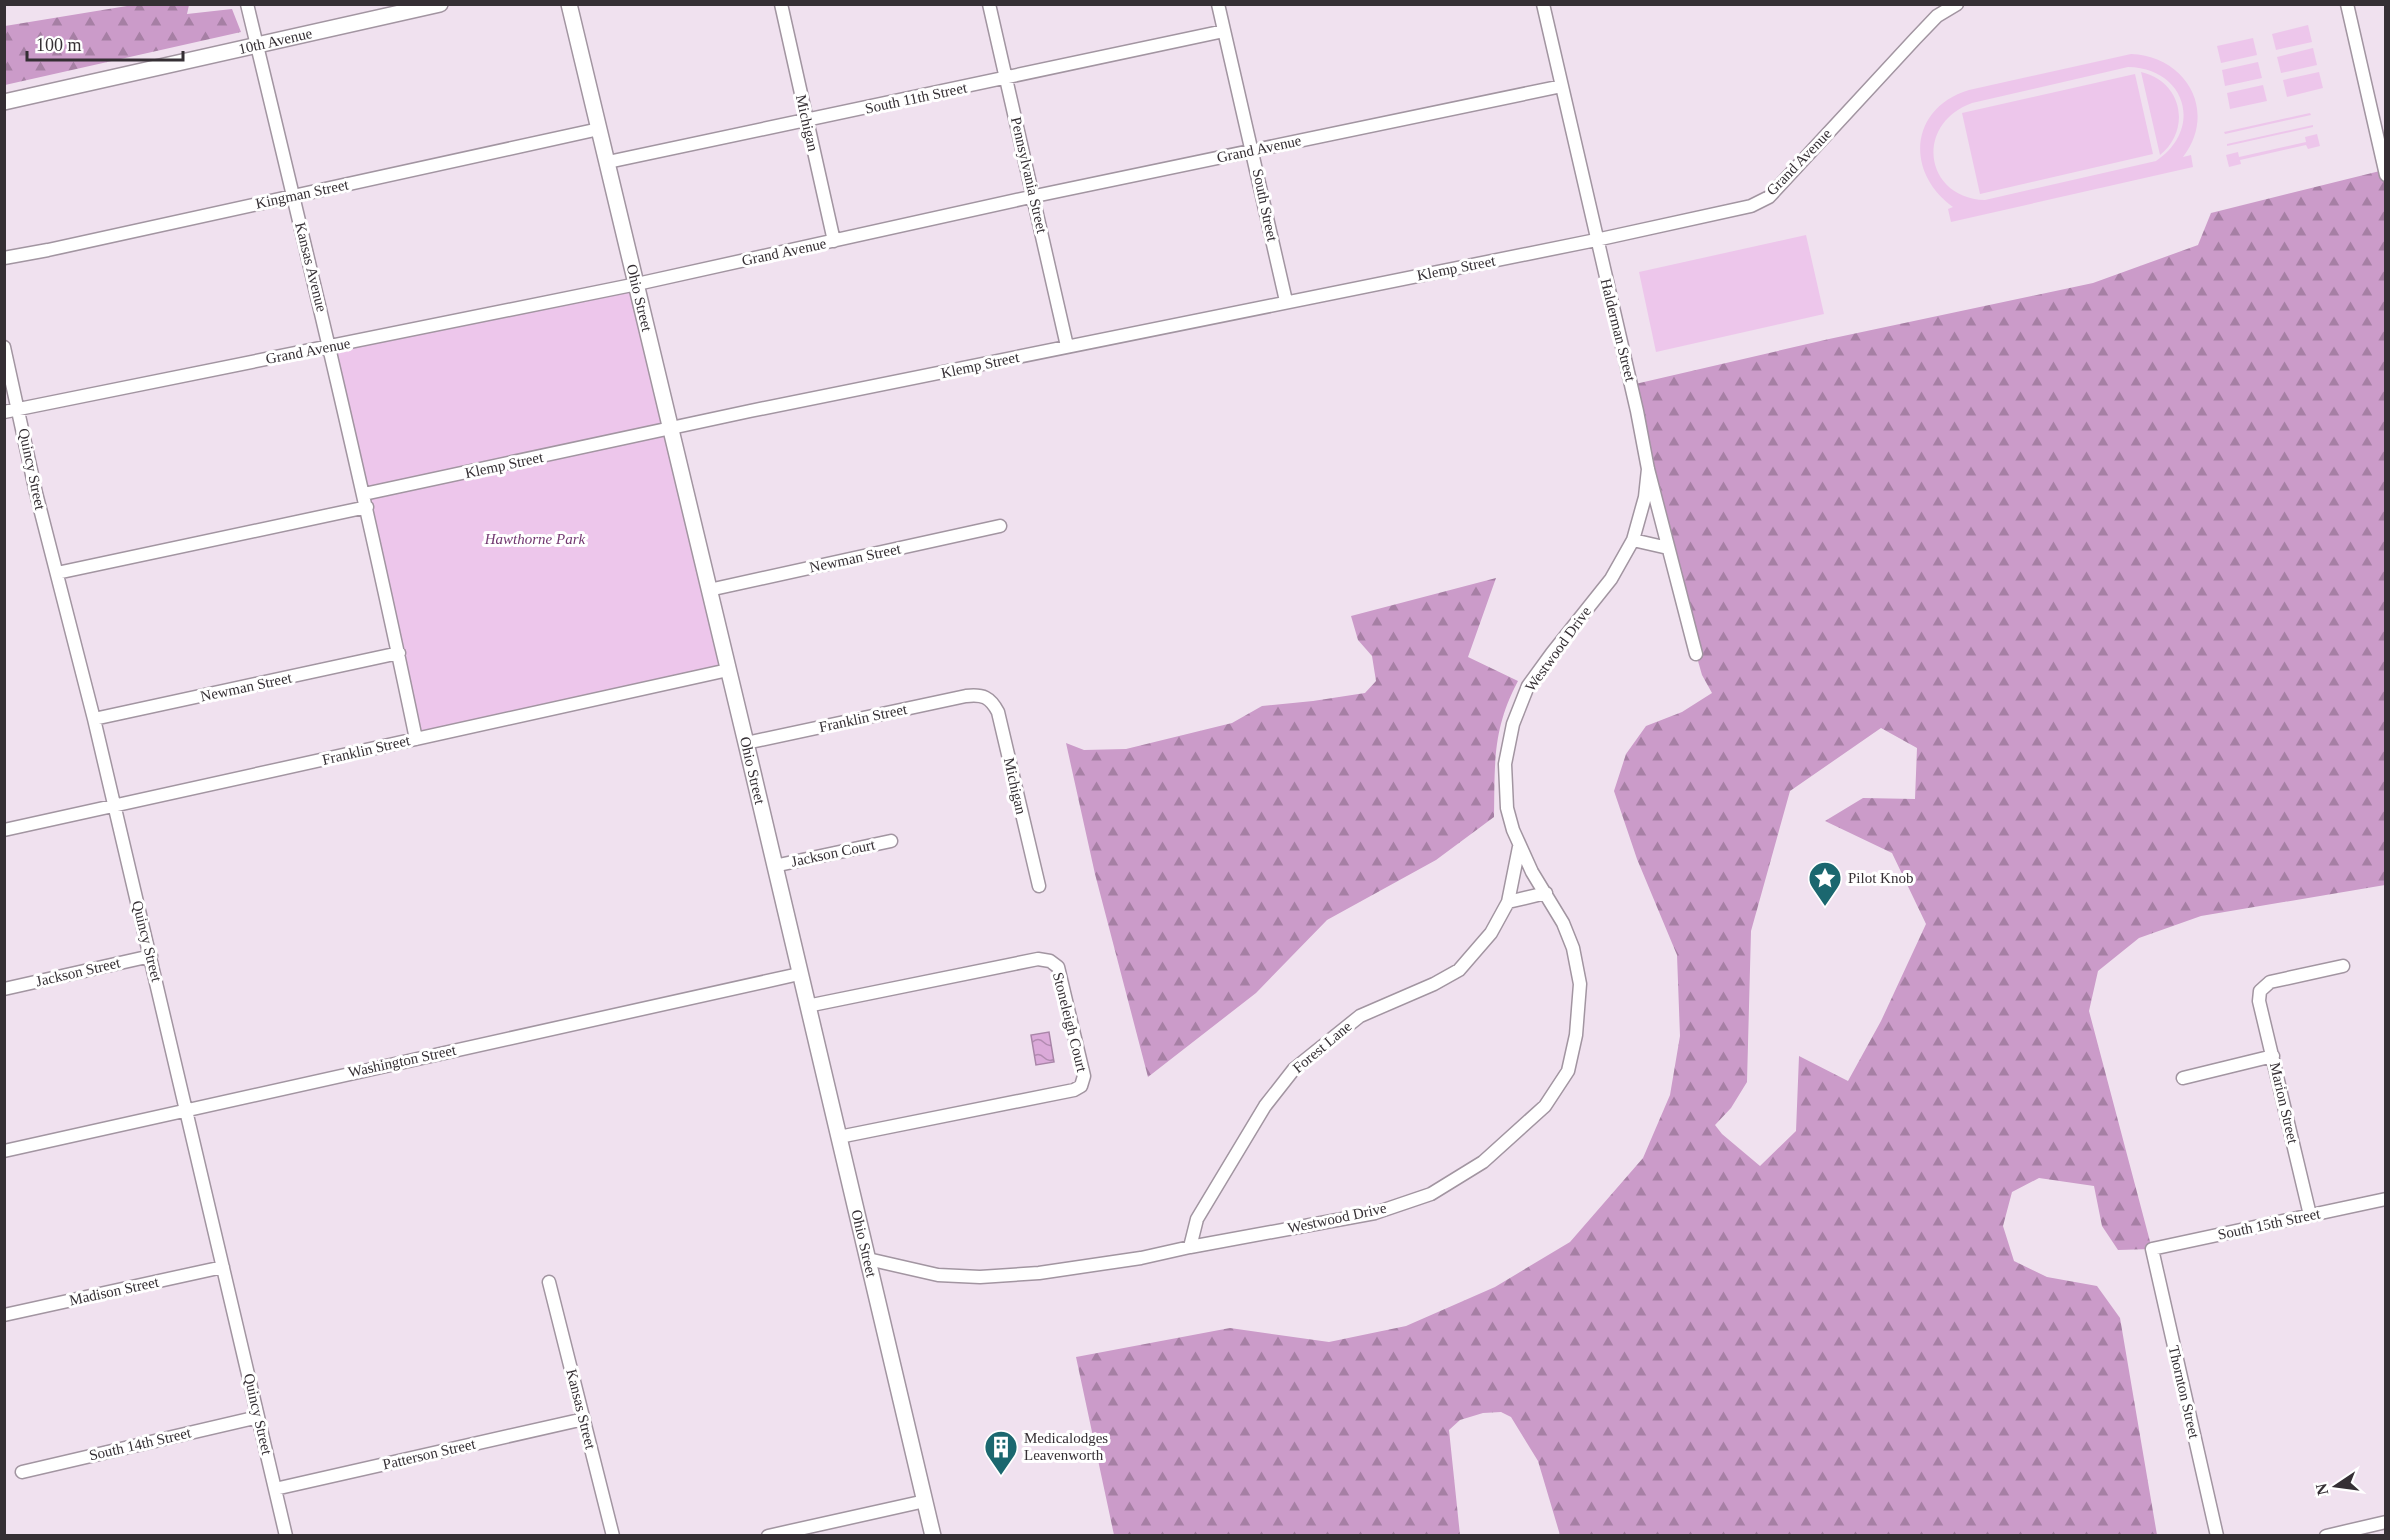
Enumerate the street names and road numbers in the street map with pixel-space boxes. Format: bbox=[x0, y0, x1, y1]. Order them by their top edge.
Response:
street label: 10th Avenue bbox=[237, 25, 314, 57]
street label: South 11th Street bbox=[864, 79, 969, 117]
street label: Michigan bbox=[793, 93, 821, 153]
street label: Pennsylvania Street bbox=[1008, 115, 1050, 235]
street label: Grand Avenue bbox=[1763, 125, 1835, 198]
street label: Grand Avenue bbox=[1215, 132, 1303, 166]
street label: South Street bbox=[1250, 167, 1281, 244]
street label: Kingman Street bbox=[254, 176, 351, 212]
street label: Kansas Avenue bbox=[292, 221, 330, 314]
street label: Grand Avenue bbox=[740, 235, 828, 269]
street label: Klemp Street bbox=[1415, 252, 1497, 283]
street label: Ohio Street bbox=[624, 262, 655, 334]
street label: Halderman Street bbox=[1597, 277, 1639, 384]
street label: Grand Avenue bbox=[264, 335, 352, 367]
street label: Klemp Street bbox=[939, 349, 1021, 381]
street label: Quincy Street bbox=[16, 427, 49, 512]
street label: Klemp Street bbox=[463, 449, 545, 481]
street label: Newman Street bbox=[808, 540, 903, 575]
street label: Westwood Drive bbox=[1522, 603, 1594, 695]
street label: Newman Street bbox=[199, 669, 294, 704]
street label: Franklin Street bbox=[818, 701, 909, 735]
street label: Franklin Street bbox=[321, 732, 412, 768]
street label: Ohio Street bbox=[737, 735, 768, 806]
street label: Michigan bbox=[1001, 756, 1029, 816]
street label: Jackson Court bbox=[790, 836, 877, 870]
street label: Quincy Street bbox=[129, 899, 165, 984]
street label: Jackson Street bbox=[34, 954, 123, 989]
street label: Stoneleigh Court bbox=[1050, 971, 1090, 1074]
street label: Forest Lane bbox=[1290, 1018, 1355, 1076]
street label: Washington Street bbox=[347, 1042, 458, 1080]
street label: Marion Street bbox=[2267, 1061, 2301, 1146]
street label: Westwood Drive bbox=[1286, 1200, 1388, 1236]
street label: South 15th Street bbox=[2216, 1205, 2322, 1243]
street label: Ohio Street bbox=[848, 1208, 880, 1279]
street label: Madison Street bbox=[68, 1274, 161, 1308]
street label: Thornton Street bbox=[2166, 1344, 2203, 1441]
street label: Kansas Street bbox=[563, 1367, 599, 1452]
street label: Quincy Street bbox=[241, 1372, 275, 1457]
street label: South 14th Street bbox=[87, 1424, 193, 1464]
street label: Patterson Street bbox=[381, 1435, 478, 1472]

